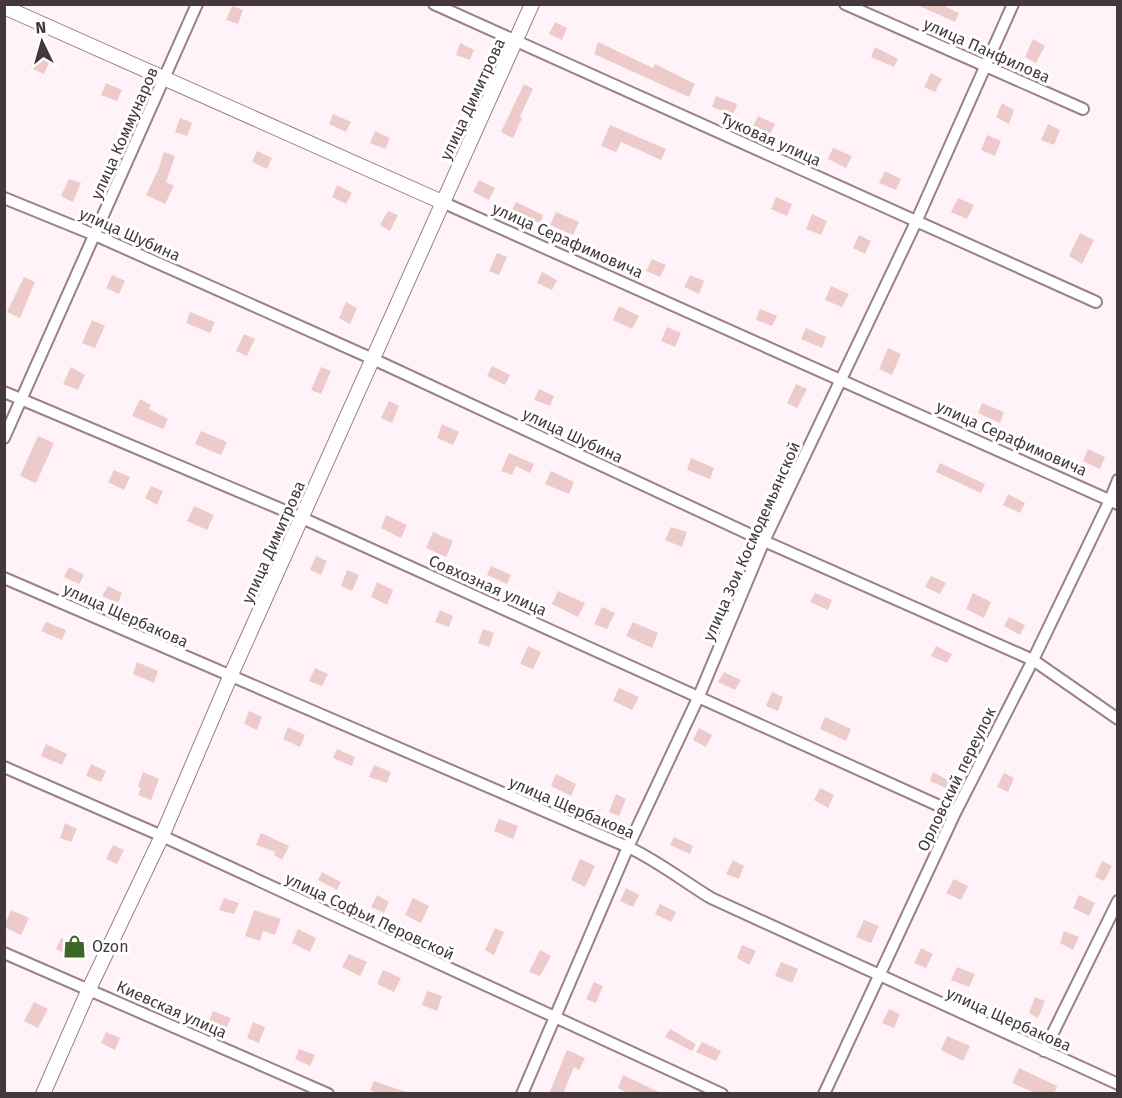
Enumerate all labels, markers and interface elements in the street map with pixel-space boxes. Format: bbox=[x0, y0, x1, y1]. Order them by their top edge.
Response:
north arrow bbox=[12, 12, 72, 72]
street label: улица Панфилова bbox=[921, 14, 1053, 87]
text: N bbox=[35, 18, 47, 37]
street label: улица Димитрова bbox=[436, 35, 509, 163]
street label: улица Коммунаров bbox=[87, 64, 162, 202]
street label: Туковая улица bbox=[718, 109, 824, 170]
street label: улица Серафимовича bbox=[489, 199, 646, 282]
street label: улица Шубина bbox=[76, 204, 183, 265]
street label: улица Серафимовича bbox=[933, 397, 1090, 480]
street label: улица Шубина bbox=[520, 404, 626, 467]
street label: улица Зои Космодемьянской bbox=[699, 439, 804, 644]
street label: улица Димитрова bbox=[238, 478, 309, 606]
street label: Совхозная улица bbox=[426, 551, 550, 620]
street label: улица Щербакова bbox=[60, 579, 191, 652]
street label: Орловский переулок bbox=[913, 703, 1000, 854]
street label: улица Щербакова bbox=[506, 772, 638, 843]
street label: улица Софьи Перовской bbox=[282, 869, 457, 964]
shop icon: Ozon bbox=[61, 933, 87, 959]
place label: Ozon bbox=[92, 937, 129, 956]
street label: Киевская улица bbox=[114, 977, 230, 1042]
street label: улица Щербакова bbox=[943, 983, 1074, 1056]

